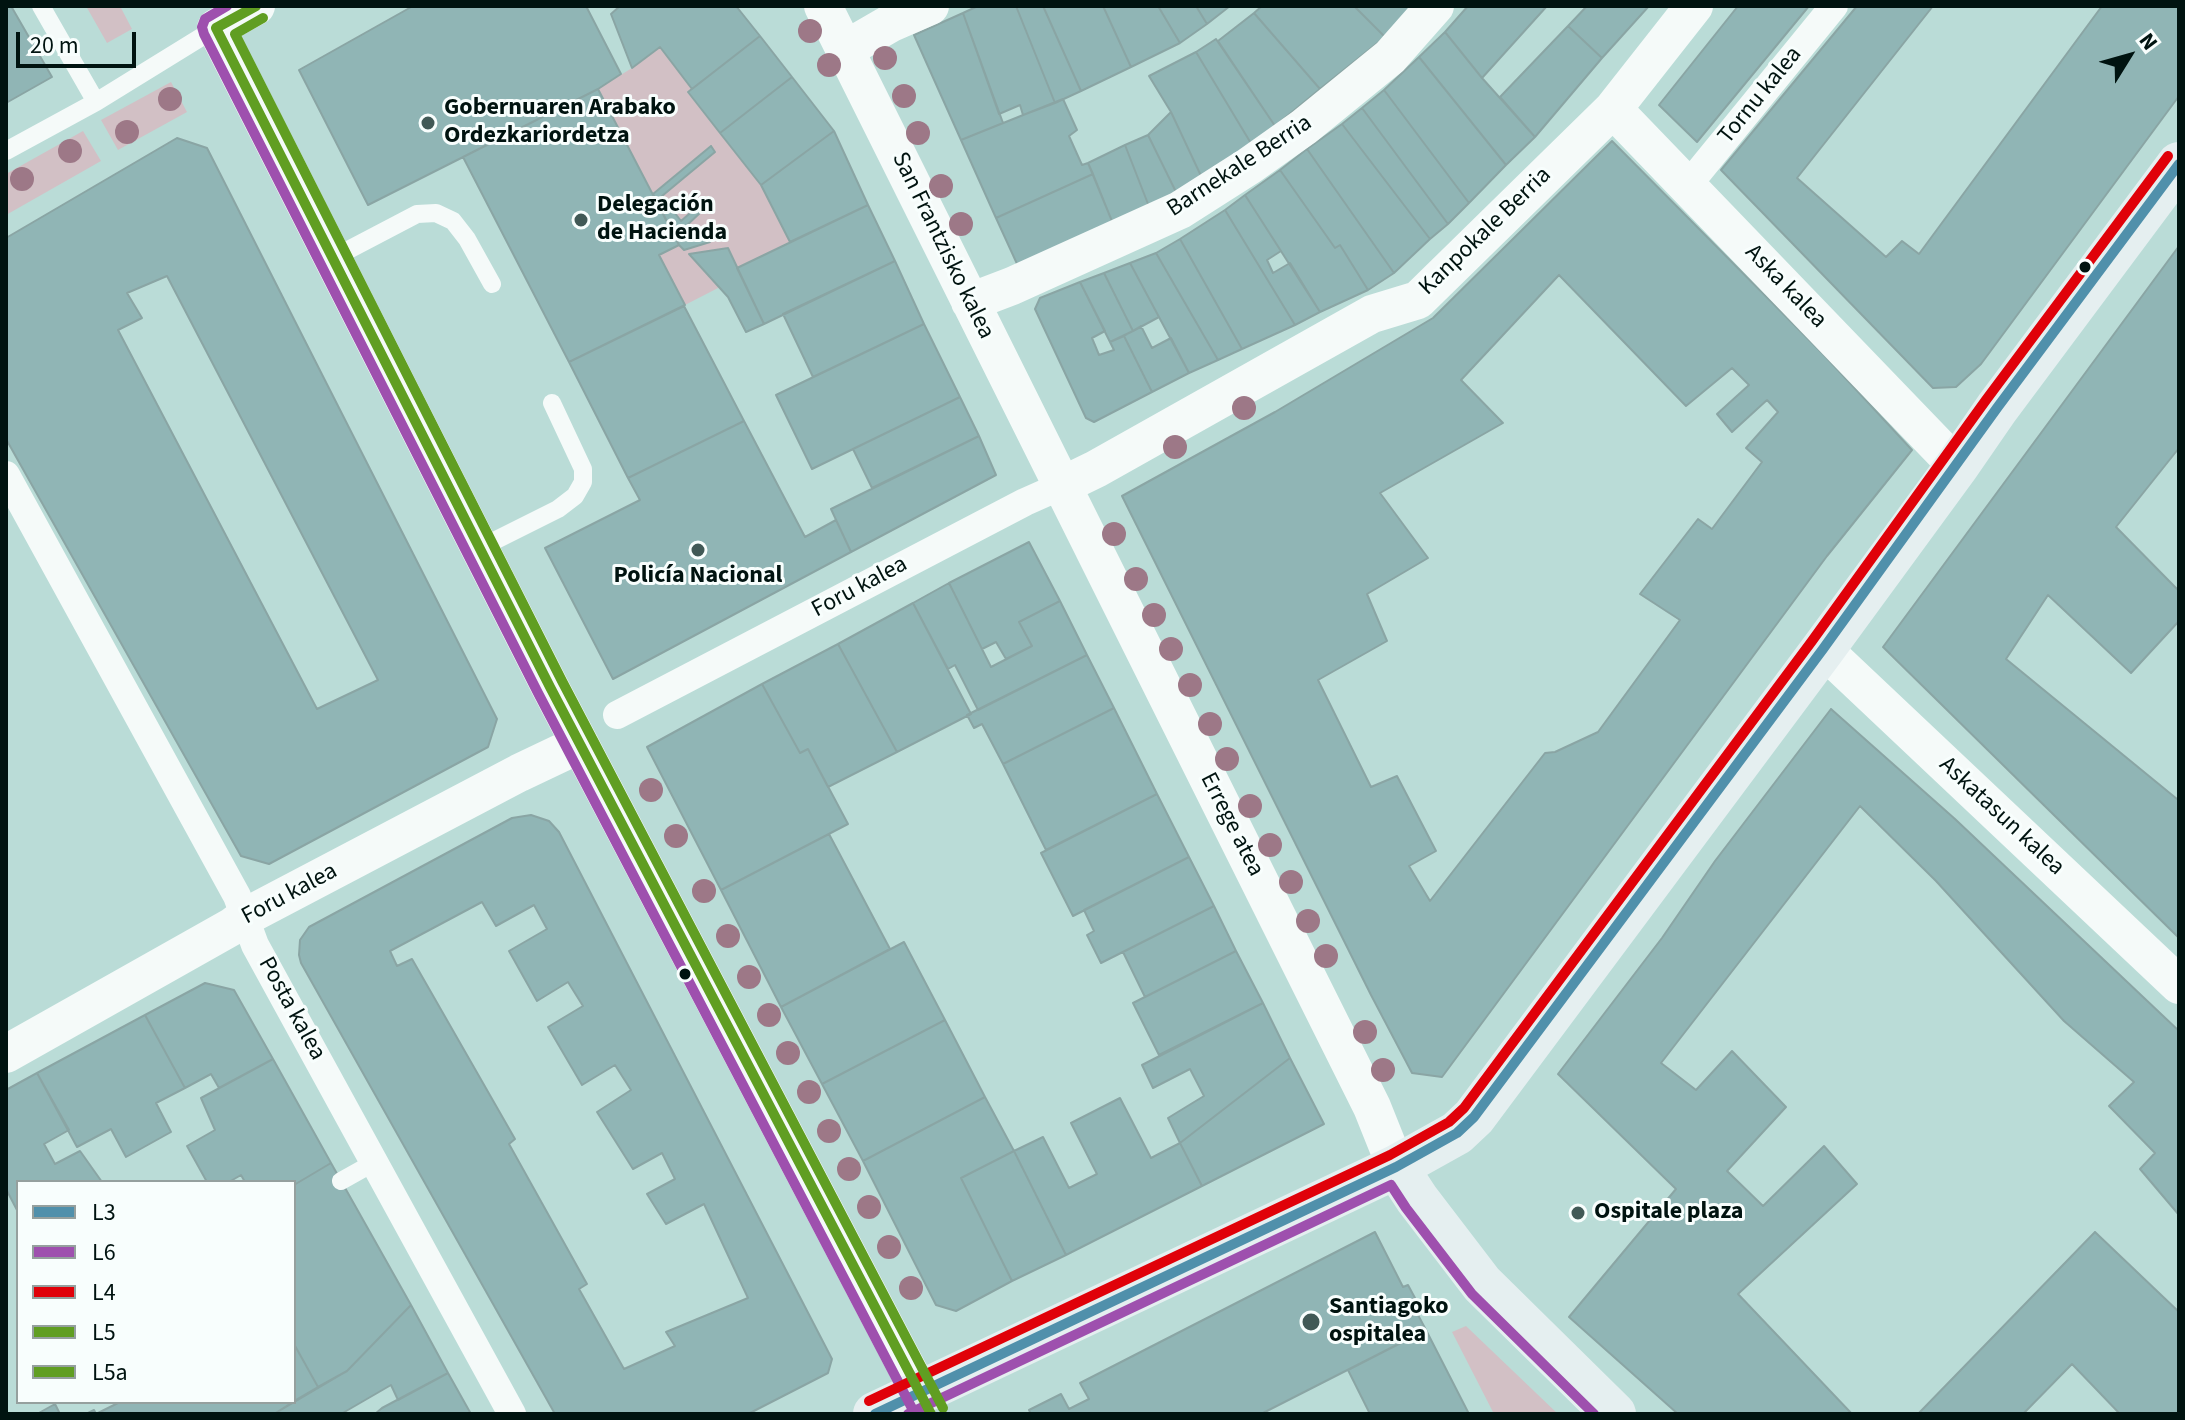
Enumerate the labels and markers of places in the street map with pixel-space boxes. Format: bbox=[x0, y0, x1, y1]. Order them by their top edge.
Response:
place label: Gobernuaren Arabako Ordezkariordetza bbox=[444, 95, 676, 151]
marker: Gobernuaren Arabako Ordezkariordetza bbox=[419, 114, 437, 132]
place label: Delegación de Hacienda bbox=[597, 192, 727, 248]
marker: Delegación de Hacienda bbox=[572, 211, 590, 229]
unlabelled marker bbox=[2077, 259, 2093, 275]
marker: Policía Nacional bbox=[689, 541, 707, 559]
place label: Policía Nacional bbox=[614, 563, 782, 591]
unlabelled marker bbox=[677, 966, 693, 982]
place label: Ospitale plaza bbox=[1594, 1199, 1743, 1227]
marker: Ospitale plaza bbox=[1569, 1204, 1587, 1222]
place label: Santiagoko ospitalea bbox=[1329, 1294, 1449, 1350]
marker: Santiagoko ospitalea bbox=[1300, 1311, 1322, 1333]

